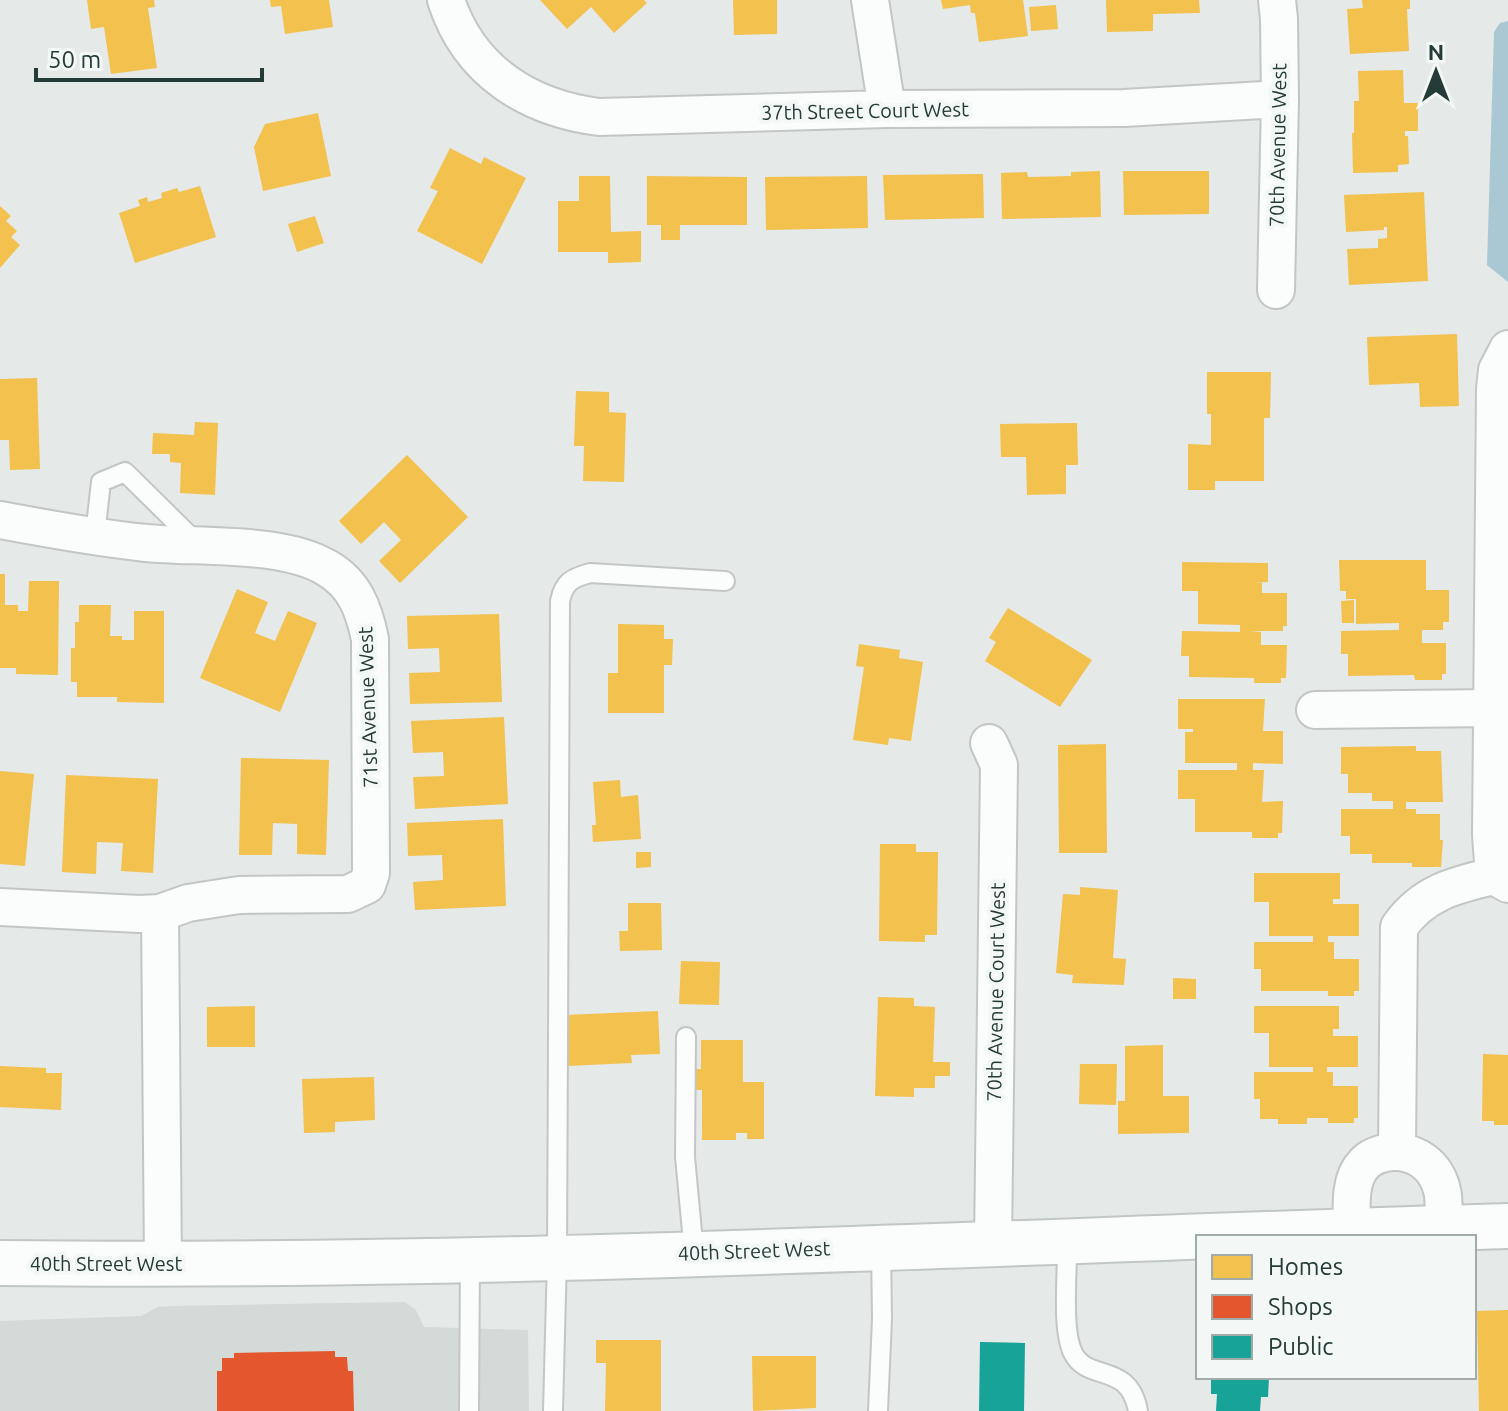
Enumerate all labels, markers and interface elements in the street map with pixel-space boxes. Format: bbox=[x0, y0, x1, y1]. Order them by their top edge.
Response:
scale bar bbox=[36, 32, 262, 82]
north arrow bbox=[1396, 32, 1476, 112]
text: N bbox=[1428, 39, 1444, 64]
text: 50 m bbox=[48, 46, 101, 73]
street label: 70th Avenue West bbox=[1265, 63, 1290, 227]
street label: 37th Street Court West bbox=[761, 97, 969, 124]
street label: 71st Avenue West bbox=[353, 626, 382, 788]
street label: 70th Avenue Court West bbox=[982, 882, 1009, 1102]
legend bbox=[1196, 1235, 1476, 1379]
street label: 40th Street West bbox=[677, 1236, 831, 1265]
street label: 40th Street West bbox=[30, 1252, 182, 1275]
text: Homes bbox=[1268, 1253, 1343, 1280]
text: Shops bbox=[1268, 1293, 1333, 1320]
text: Public bbox=[1268, 1333, 1333, 1360]

